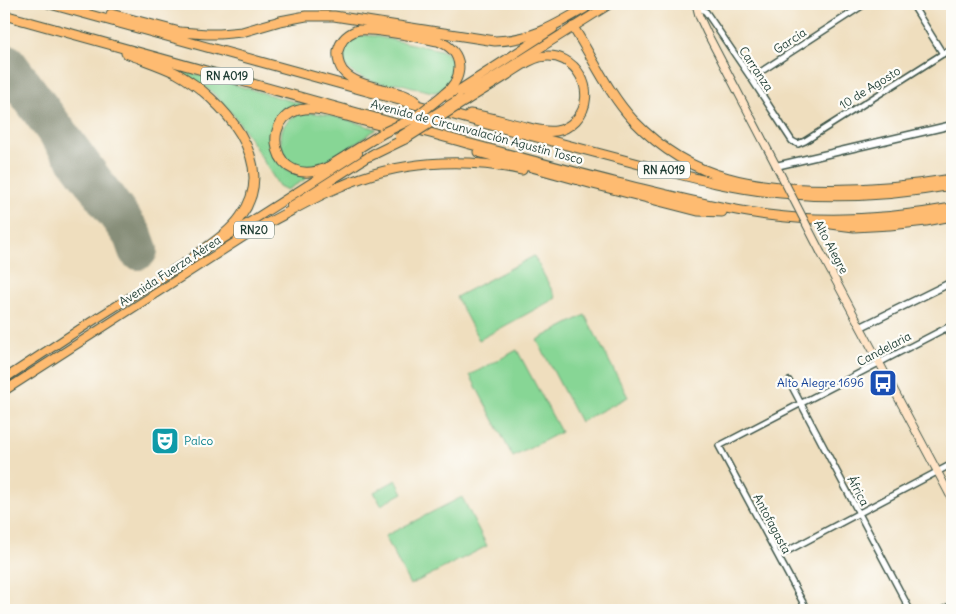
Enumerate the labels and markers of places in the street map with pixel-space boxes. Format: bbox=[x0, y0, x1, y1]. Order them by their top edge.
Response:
bus stop icon: Alto Alegre 1696 bbox=[868, 368, 898, 398]
place label: Alto Alegre 1696 bbox=[777, 375, 864, 390]
theatre icon: Palco bbox=[150, 426, 180, 456]
place label: Palco bbox=[184, 433, 213, 448]

